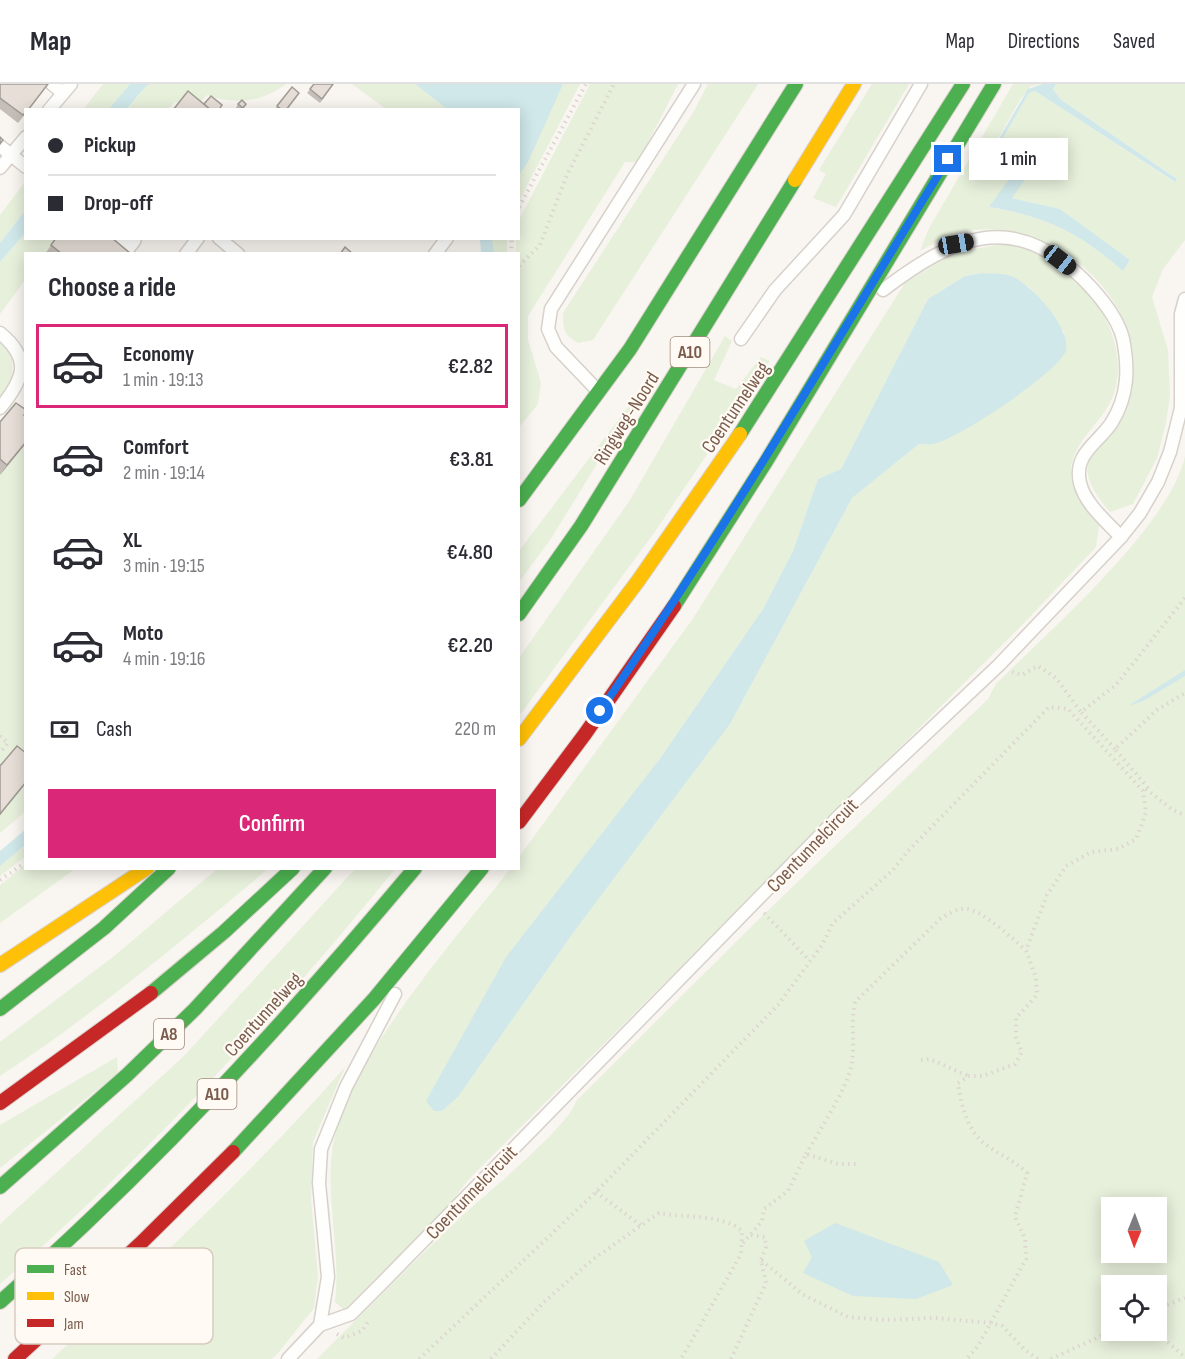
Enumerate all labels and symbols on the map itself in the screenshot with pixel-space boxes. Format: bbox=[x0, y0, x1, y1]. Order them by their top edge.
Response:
callout: 1 min bbox=[969, 138, 1068, 180]
route end bbox=[934, 145, 961, 172]
car bbox=[937, 232, 975, 256]
car bbox=[1040, 242, 1080, 278]
road number: A10 bbox=[670, 337, 710, 367]
street label: Coentunnelweg bbox=[697, 357, 775, 458]
street label: Ringweg-Noord bbox=[589, 368, 665, 469]
route start bbox=[586, 697, 613, 724]
street label: Coentunnelcircuit bbox=[762, 794, 863, 898]
street label: Coentunnelweg bbox=[220, 968, 308, 1062]
road number: A8 bbox=[154, 1019, 184, 1049]
road number: A10 bbox=[198, 1079, 236, 1109]
street label: Coentunnelcircuit bbox=[421, 1141, 522, 1245]
north arrow bbox=[1101, 1197, 1167, 1263]
legend bbox=[15, 1248, 213, 1344]
text: Fast bbox=[64, 1261, 87, 1280]
text: Slow bbox=[64, 1288, 89, 1307]
text: Jam bbox=[63, 1315, 84, 1334]

